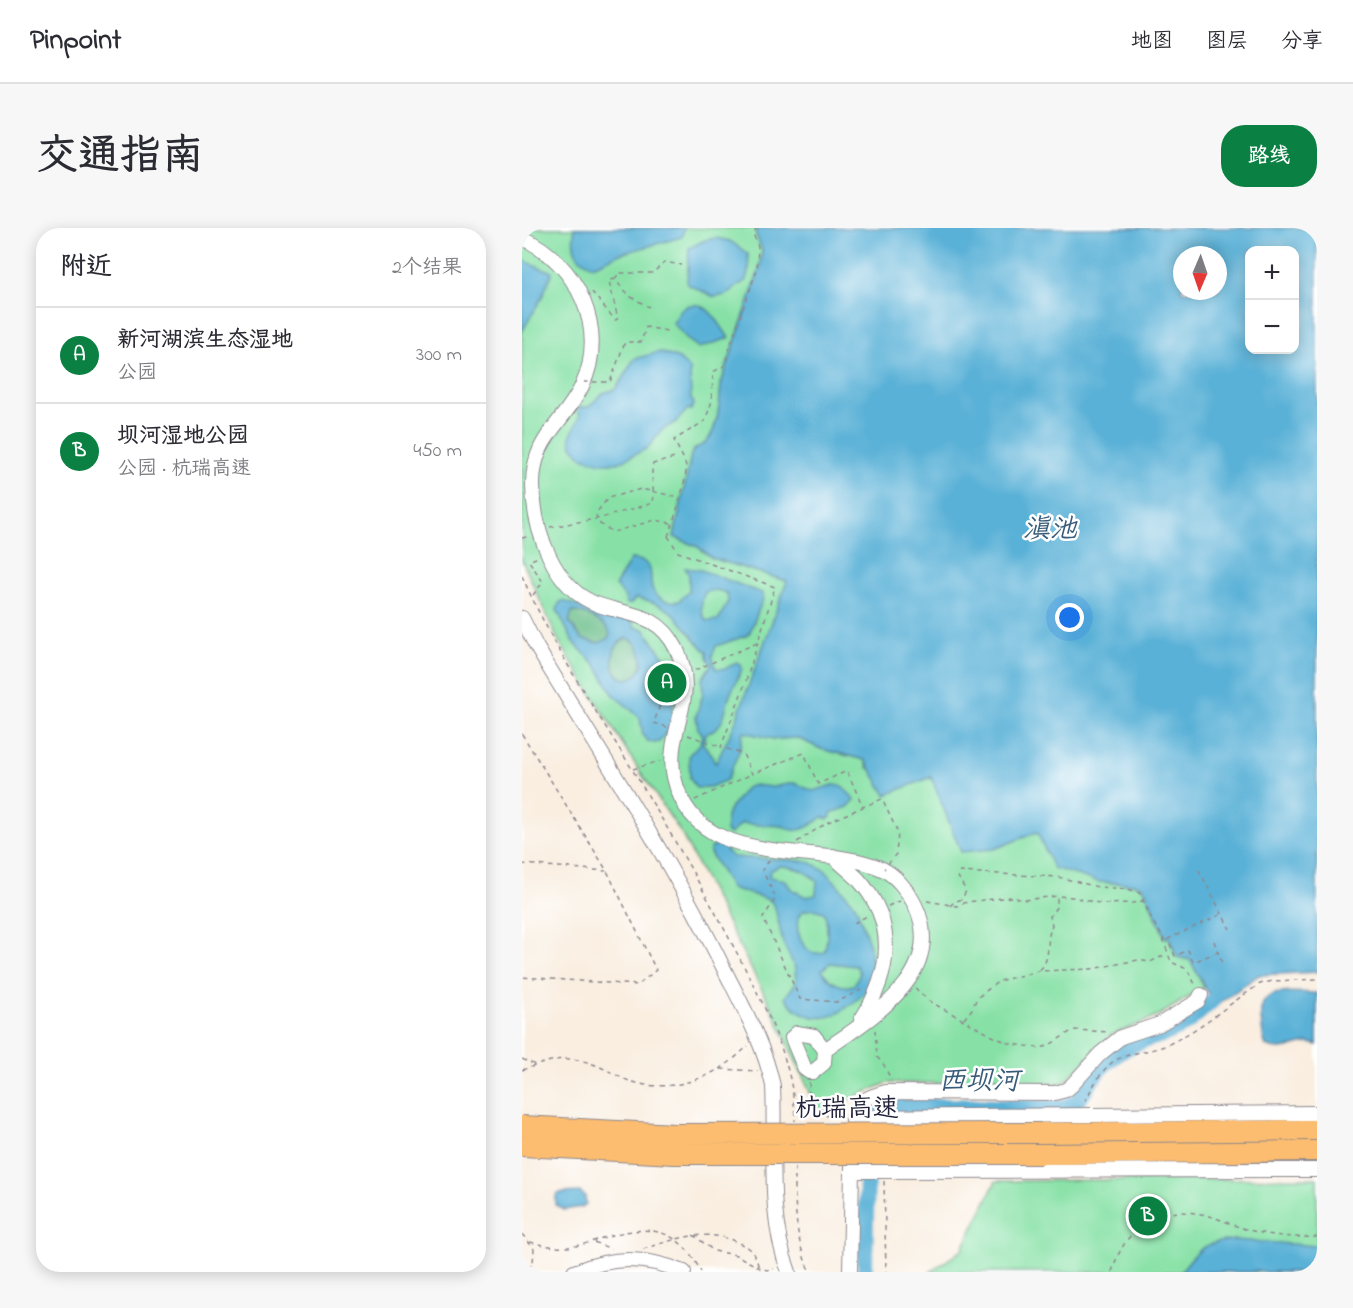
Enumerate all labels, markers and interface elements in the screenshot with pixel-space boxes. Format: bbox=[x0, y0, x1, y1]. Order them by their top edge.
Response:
text: Pinpoint bbox=[30, 21, 121, 62]
text: 地图 bbox=[1131, 27, 1173, 57]
text: 图层 bbox=[1206, 27, 1248, 57]
text: 分享 bbox=[1281, 27, 1323, 57]
button: 路线 bbox=[1221, 125, 1317, 187]
text: 交通指南 bbox=[36, 127, 204, 188]
north arrow bbox=[1173, 246, 1227, 300]
map controls bbox=[1245, 246, 1299, 354]
button: + bbox=[1245, 246, 1299, 300]
text: 附近 bbox=[60, 249, 112, 287]
text: 2个结果 bbox=[392, 254, 462, 283]
button: − bbox=[1245, 300, 1299, 354]
text: 新河湖滨生态湿地 bbox=[117, 325, 293, 357]
text: A bbox=[73, 341, 86, 370]
text: 300 m bbox=[416, 341, 462, 370]
text: 公园 bbox=[117, 359, 157, 388]
text: 坝河湿地公园 bbox=[117, 421, 249, 453]
text: B bbox=[73, 437, 86, 466]
text: 450 m bbox=[413, 437, 462, 466]
text: 公园 · 杭瑞高速 bbox=[117, 455, 251, 484]
water label: 滇池 bbox=[1023, 511, 1078, 550]
your location bbox=[1055, 603, 1084, 632]
pin: A bbox=[648, 660, 686, 706]
water label: 西坝河 bbox=[939, 1063, 1023, 1102]
street label: 杭瑞高速 bbox=[795, 1091, 899, 1129]
pin: B bbox=[1128, 1194, 1168, 1238]

